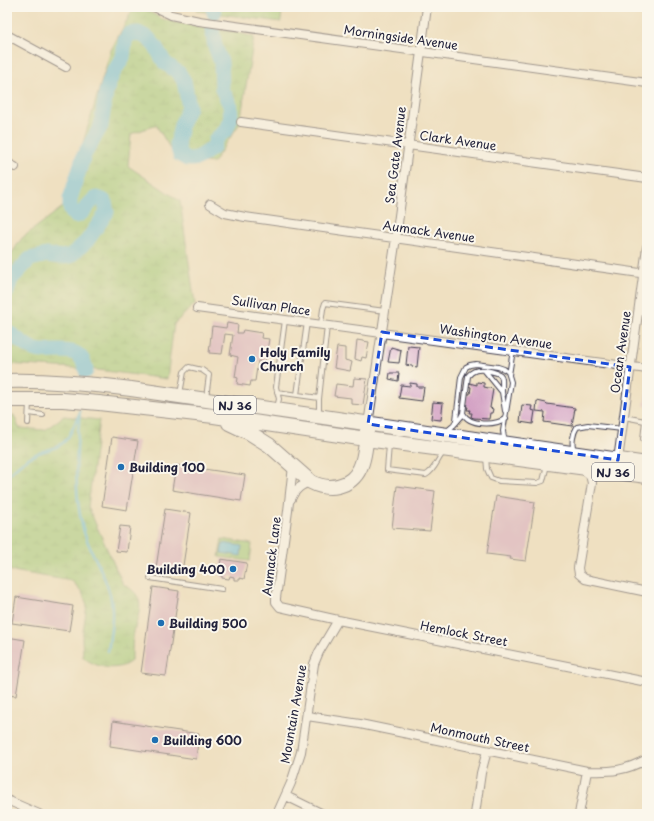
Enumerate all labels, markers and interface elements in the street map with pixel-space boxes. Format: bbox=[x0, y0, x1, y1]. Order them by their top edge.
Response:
street label: Morningside Avenue bbox=[343, 20, 460, 54]
street label: Sea Gate Avenue bbox=[380, 105, 410, 205]
street label: Clark Avenue bbox=[418, 126, 498, 154]
street label: Aumack Avenue bbox=[382, 216, 477, 246]
street label: Sullivan Place bbox=[230, 291, 312, 319]
street label: Ocean Avenue bbox=[605, 309, 635, 394]
street label: Washington Avenue bbox=[439, 319, 554, 353]
place label: Holy Family Church bbox=[260, 343, 331, 375]
marker: Holy Family Church bbox=[247, 354, 257, 364]
road number: NJ 36 bbox=[214, 396, 256, 414]
place label: Building 100 bbox=[129, 458, 205, 476]
marker: Building 100 bbox=[116, 462, 126, 472]
road number: NJ 36 bbox=[592, 463, 634, 481]
street label: Aumack Lane bbox=[257, 515, 285, 597]
place label: Building 400 bbox=[147, 560, 225, 578]
marker: Building 400 bbox=[228, 564, 238, 574]
place label: Building 500 bbox=[169, 614, 248, 632]
street label: Hemlock Street bbox=[419, 616, 509, 650]
marker: Building 500 bbox=[156, 618, 166, 628]
street label: Mountain Avenue bbox=[275, 663, 311, 765]
street label: Monmouth Street bbox=[429, 718, 531, 756]
place label: Building 600 bbox=[163, 731, 242, 749]
marker: Building 600 bbox=[150, 735, 160, 745]

